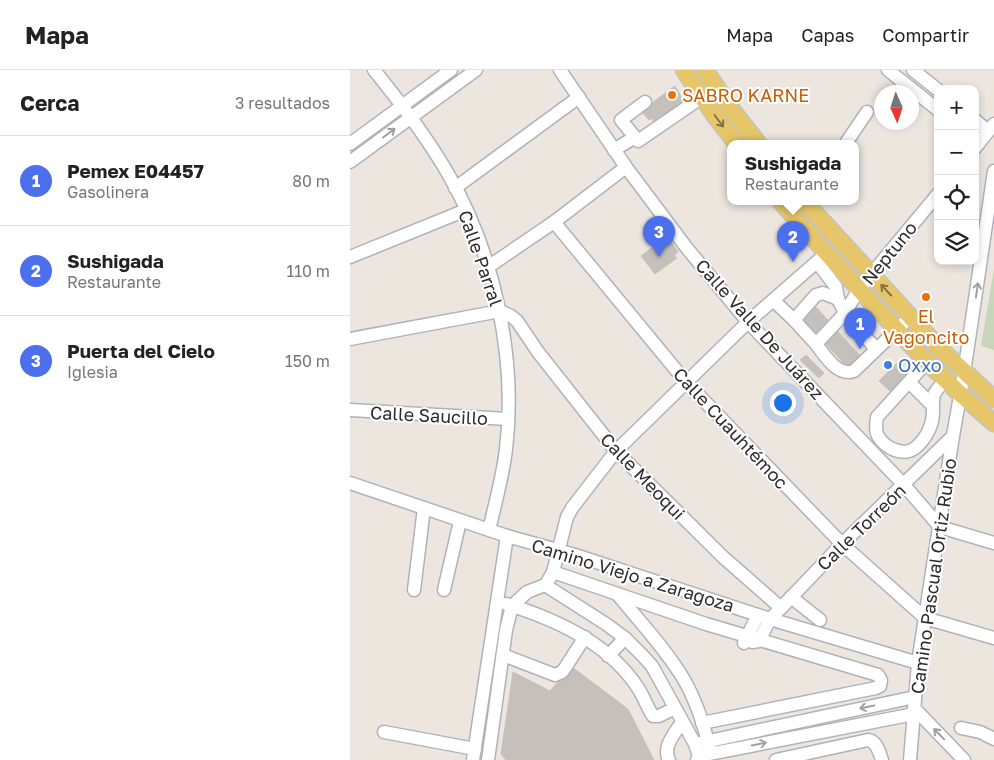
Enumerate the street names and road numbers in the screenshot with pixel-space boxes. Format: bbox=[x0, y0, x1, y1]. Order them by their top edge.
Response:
street label: Calle Parral bbox=[454, 207, 508, 309]
street label: Neptuno bbox=[857, 217, 921, 289]
street label: Calle Valle De Juárez bbox=[691, 254, 829, 404]
street label: Calle Cuauhtémoc bbox=[669, 363, 793, 493]
street label: Calle Saucillo bbox=[369, 401, 489, 429]
street label: Calle Meoqui bbox=[596, 428, 690, 524]
street label: Camino Pascual Ortiz Rubio bbox=[906, 457, 960, 695]
street label: Calle Torreón bbox=[812, 479, 910, 575]
street label: Camino Viejo a Zaragoza bbox=[529, 534, 737, 616]

